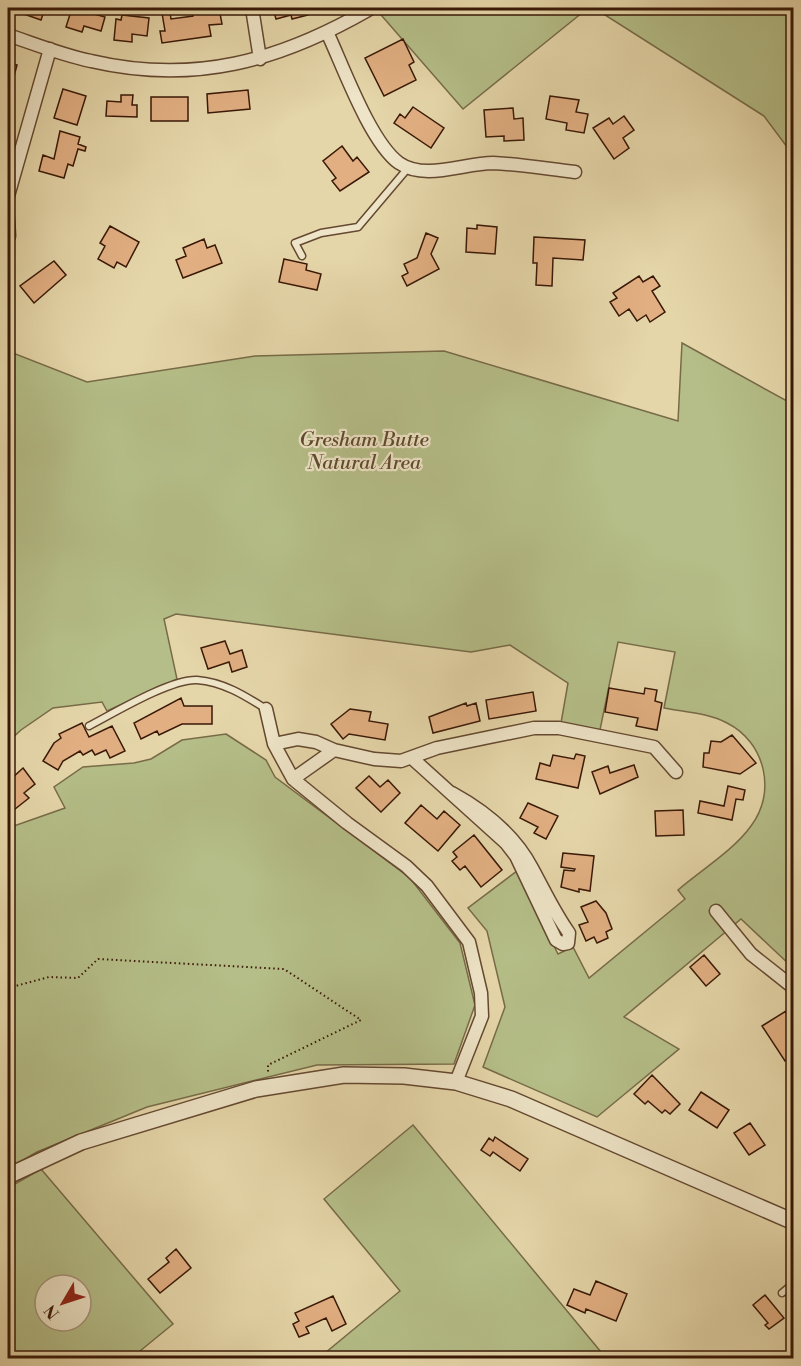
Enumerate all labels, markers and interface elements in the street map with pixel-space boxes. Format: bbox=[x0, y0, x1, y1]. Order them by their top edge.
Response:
park label: Gresham Butte Natural Area bbox=[299, 428, 430, 476]
north arrow bbox=[33, 1273, 93, 1333]
text: N bbox=[40, 1300, 64, 1323]

